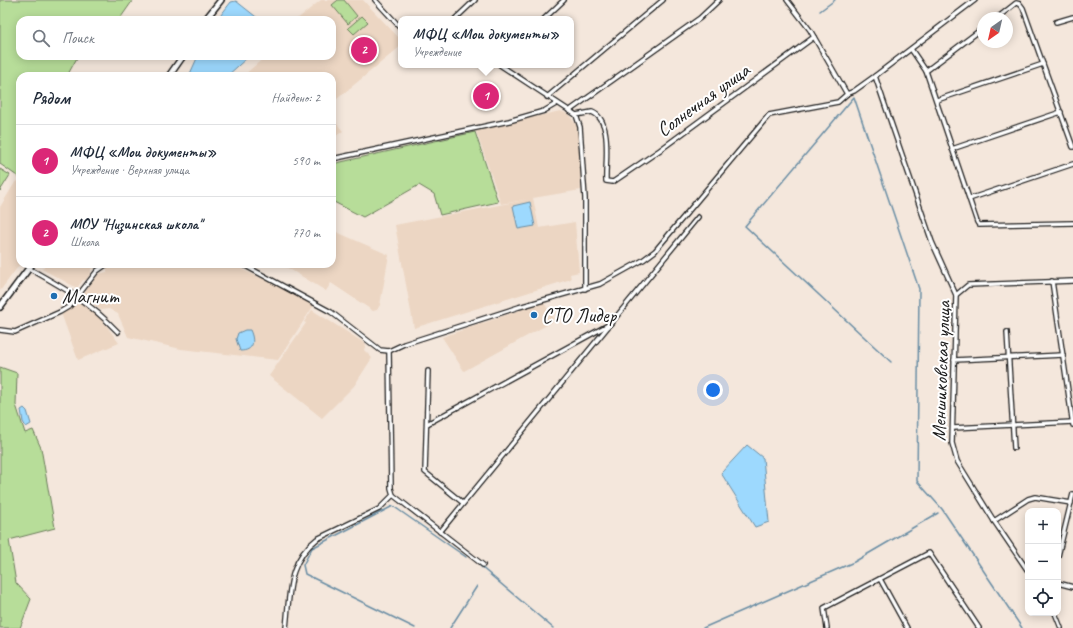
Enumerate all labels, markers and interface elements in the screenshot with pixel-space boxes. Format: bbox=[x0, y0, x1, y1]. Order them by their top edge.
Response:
north arrow bbox=[977, 12, 1013, 48]
search box bbox=[16, 16, 336, 60]
popup bbox=[398, 16, 574, 68]
text: МФЦ «Мои документы» bbox=[413, 25, 559, 44]
icon: search bbox=[30, 27, 52, 49]
text: Поиск bbox=[62, 29, 94, 48]
pin: 2 bbox=[351, 35, 377, 65]
text: Учреждение bbox=[413, 44, 461, 60]
street label: Солнечная улица bbox=[652, 57, 756, 142]
pin: 1 bbox=[473, 81, 499, 111]
text: Рядом bbox=[32, 88, 70, 109]
text: Найдено: 2 bbox=[272, 90, 320, 106]
text: МФЦ «Мои документы» bbox=[70, 143, 217, 162]
text: 1 bbox=[42, 153, 48, 169]
text: 590 m bbox=[292, 153, 320, 169]
text: Учреждение · Верхняя улица bbox=[70, 162, 189, 178]
text: МОУ "Низинская школа" bbox=[70, 215, 202, 234]
text: 2 bbox=[42, 225, 48, 241]
text: 770 m bbox=[292, 225, 320, 241]
text: Школа bbox=[70, 234, 99, 250]
place label: Магнит bbox=[62, 284, 120, 309]
marker: Магнит bbox=[49, 291, 59, 301]
street label: Меншиковская улица bbox=[926, 299, 956, 442]
place label: СТО Лидер bbox=[542, 303, 617, 328]
marker: СТО Лидер bbox=[529, 310, 539, 320]
your location bbox=[703, 380, 723, 400]
map controls bbox=[1025, 508, 1061, 616]
button: + bbox=[1025, 508, 1061, 544]
button: − bbox=[1025, 544, 1061, 580]
button: locate bbox=[1025, 580, 1061, 616]

